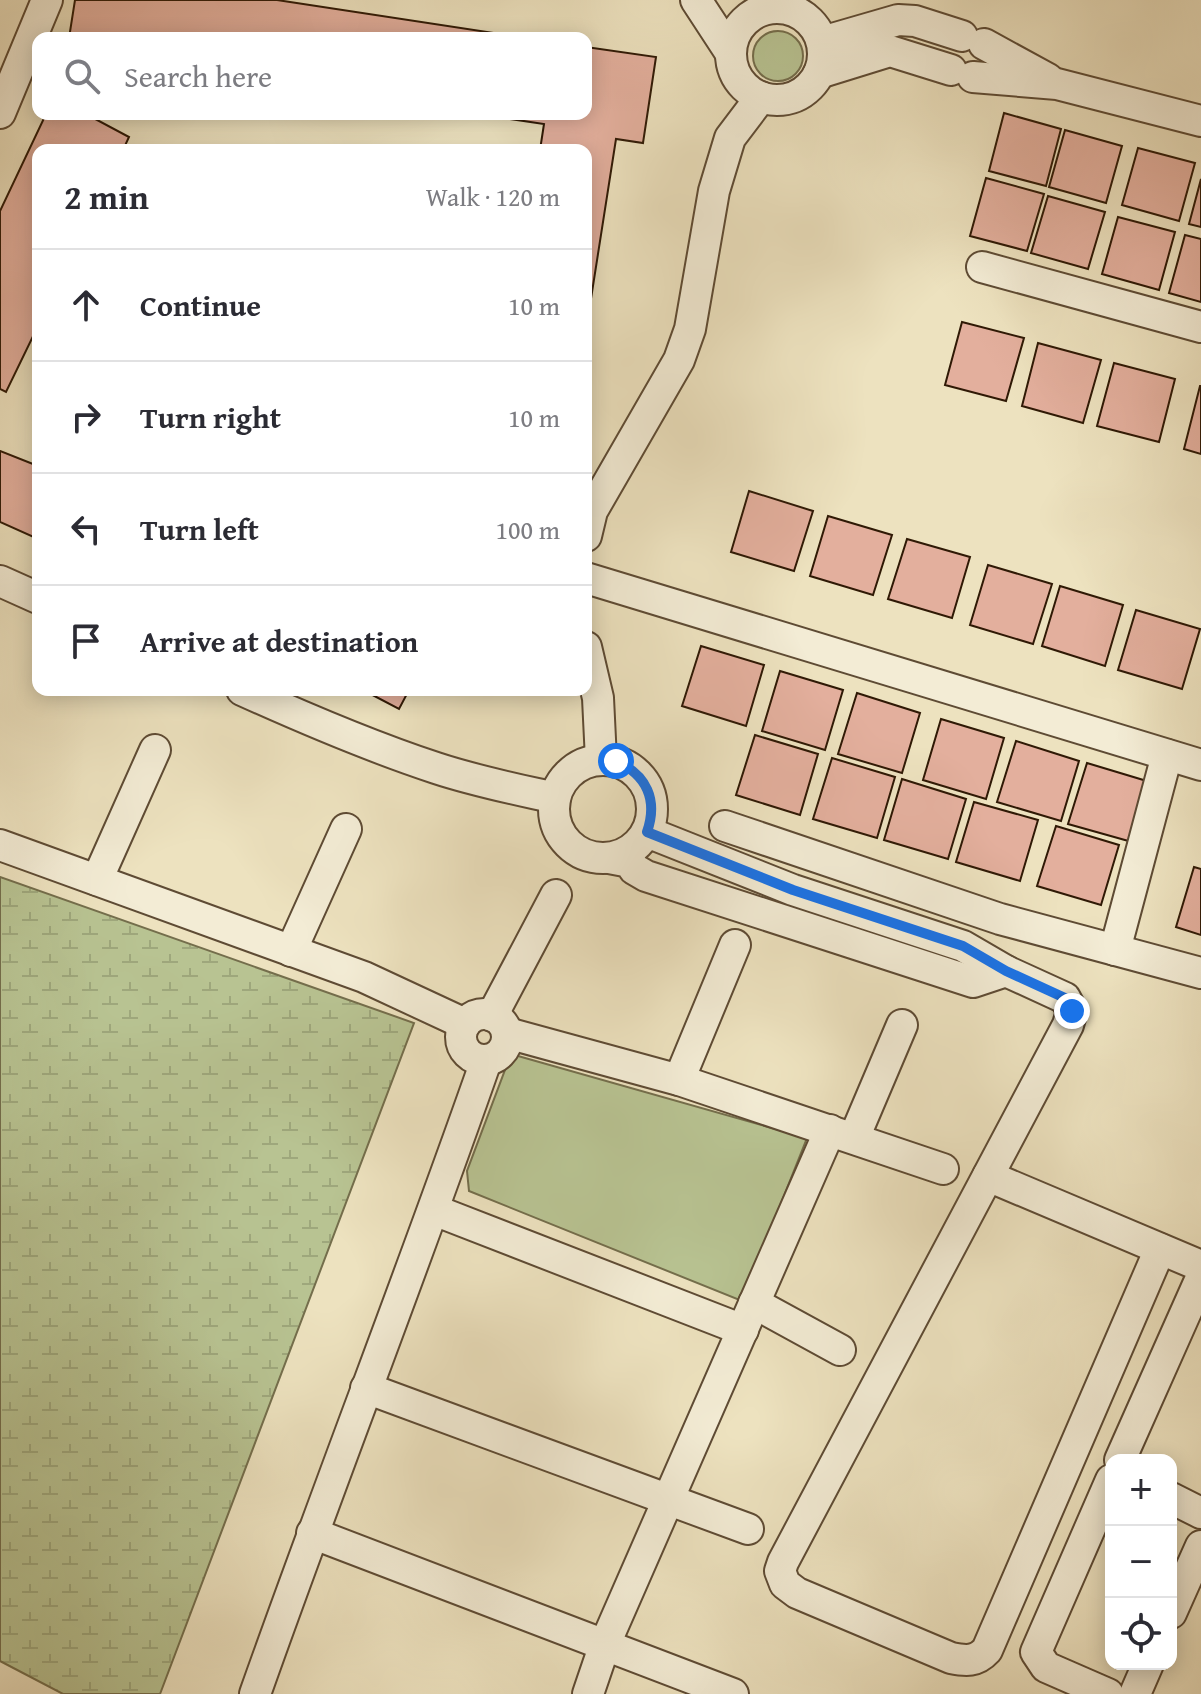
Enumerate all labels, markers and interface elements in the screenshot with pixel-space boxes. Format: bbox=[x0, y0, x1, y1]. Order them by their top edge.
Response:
search box bbox=[32, 32, 592, 120]
icon: search bbox=[60, 54, 104, 98]
text: Search here bbox=[124, 54, 272, 98]
text: 2 min bbox=[64, 172, 149, 221]
text: Walk · 120 m bbox=[426, 177, 560, 216]
icon: ahead bbox=[64, 283, 108, 327]
text: Continue bbox=[140, 283, 261, 327]
text: 10 m bbox=[508, 286, 560, 325]
icon: right bbox=[64, 395, 108, 439]
text: Turn right bbox=[140, 395, 281, 439]
text: 10 m bbox=[508, 398, 560, 437]
icon: left bbox=[64, 507, 108, 551]
text: Turn left bbox=[140, 507, 259, 551]
text: 100 m bbox=[495, 510, 560, 549]
icon: arrive bbox=[64, 619, 108, 663]
text: Arrive at destination bbox=[140, 619, 418, 663]
route start bbox=[598, 743, 634, 779]
route end bbox=[1054, 993, 1090, 1029]
map controls bbox=[1105, 1454, 1177, 1670]
button: + bbox=[1105, 1454, 1177, 1526]
button: − bbox=[1105, 1526, 1177, 1598]
button: locate bbox=[1105, 1598, 1177, 1670]

